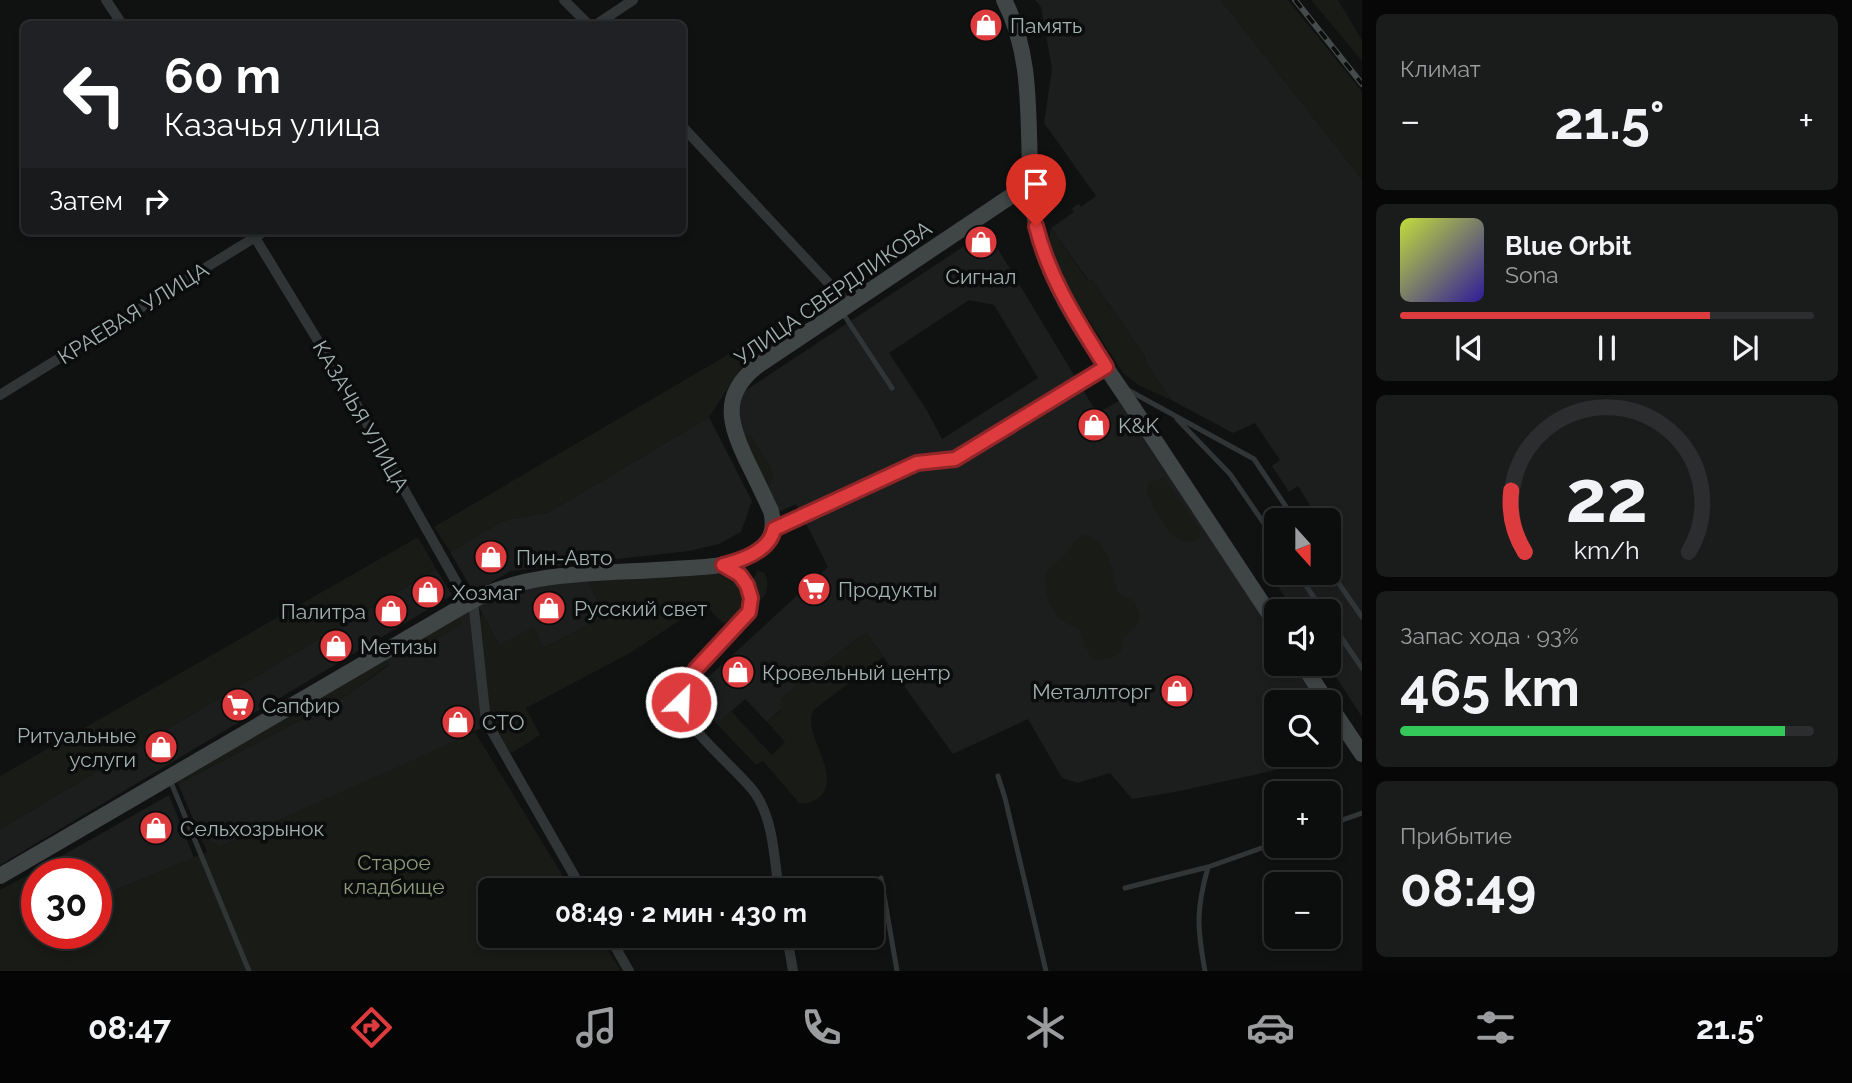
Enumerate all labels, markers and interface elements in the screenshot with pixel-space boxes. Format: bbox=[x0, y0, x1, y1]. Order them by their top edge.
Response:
shop icon: Память bbox=[967, 6, 1005, 44]
place label: Память bbox=[1010, 13, 1082, 38]
text: 60 m bbox=[164, 47, 281, 104]
icon: left bbox=[49, 49, 140, 140]
text: Климат bbox=[1400, 55, 1481, 82]
text: 21.5° bbox=[1554, 90, 1665, 151]
text: − bbox=[1400, 98, 1420, 143]
text: + bbox=[1798, 98, 1814, 143]
text: Казачья улица bbox=[164, 106, 380, 143]
pin bbox=[1006, 154, 1066, 226]
icon: arrive bbox=[1017, 165, 1055, 203]
icon: right bbox=[137, 182, 175, 220]
text: Затем bbox=[49, 186, 123, 216]
street label: УЛИЦА СВЕРДЛИКОВА bbox=[730, 216, 936, 370]
shop icon: Сигнал bbox=[962, 223, 1000, 261]
text: Blue Orbit bbox=[1505, 231, 1632, 261]
street label: КРАЕВАЯ УЛИЦА bbox=[53, 257, 213, 369]
text: Sona bbox=[1505, 261, 1559, 288]
place label: Сигнал bbox=[945, 264, 1017, 289]
icon: previous bbox=[1450, 329, 1488, 367]
icon: pause bbox=[1588, 329, 1626, 367]
icon: next bbox=[1726, 329, 1764, 367]
street label: КАЗАЧЬЯ УЛИЦА bbox=[308, 336, 414, 496]
shop icon: K&K bbox=[1075, 406, 1113, 444]
place label: K&K bbox=[1118, 413, 1160, 438]
text: 22 bbox=[1566, 454, 1648, 539]
north arrow bbox=[1264, 508, 1340, 584]
map controls bbox=[1264, 508, 1341, 949]
text: km/h bbox=[1574, 534, 1640, 564]
shop icon: Пин-Авто bbox=[472, 538, 510, 576]
place label: Пин-Авто bbox=[516, 545, 612, 570]
supermarket icon: Продукты bbox=[795, 570, 833, 608]
shop icon: Хозмаг bbox=[409, 573, 447, 611]
place label: Продукты bbox=[838, 577, 937, 602]
place label: Хозмаг bbox=[452, 580, 523, 605]
shop icon: Русский свет bbox=[530, 589, 568, 627]
shop icon: Палитра bbox=[372, 592, 410, 630]
place label: Русский свет bbox=[574, 596, 707, 621]
place label: Палитра bbox=[281, 599, 366, 624]
button: sound bbox=[1264, 599, 1341, 676]
text: Запас хода · 93% bbox=[1400, 622, 1579, 649]
shop icon: Метизы bbox=[317, 627, 355, 665]
place label: Метизы bbox=[360, 634, 437, 659]
shop icon: Кровельный центр bbox=[719, 653, 757, 691]
text: 465 km bbox=[1400, 657, 1580, 718]
place label: Кровельный центр bbox=[762, 660, 951, 685]
position arrow bbox=[644, 665, 718, 739]
shop icon: Металлторг bbox=[1158, 672, 1196, 710]
place label: Металлторг bbox=[1032, 679, 1152, 704]
supermarket icon: Сапфир bbox=[219, 686, 257, 724]
button: search bbox=[1264, 690, 1341, 767]
place label: Сапфир bbox=[262, 693, 340, 718]
shop icon: СТО bbox=[439, 703, 477, 741]
place label: СТО bbox=[482, 710, 524, 735]
place label: Ритуальные услуги bbox=[17, 723, 136, 772]
shop icon: Ритуальные услуги bbox=[142, 728, 180, 766]
button: + bbox=[1264, 781, 1341, 858]
shop icon: Сельхозрынок bbox=[137, 809, 175, 847]
place label: Сельхозрынок bbox=[180, 816, 325, 841]
text: Прибытие bbox=[1400, 822, 1512, 849]
park label: Старое кладбище bbox=[343, 850, 445, 899]
text: 08:49 bbox=[1400, 857, 1537, 918]
speed limit sign: 30 bbox=[21, 858, 112, 949]
button: − bbox=[1264, 872, 1341, 949]
text: 08:49 · 2 мин · 430 m bbox=[555, 898, 807, 928]
icon: directions bbox=[347, 1003, 396, 1052]
icon: music bbox=[572, 1003, 621, 1052]
icon: phone bbox=[797, 1003, 846, 1052]
icon: climate bbox=[1021, 1003, 1070, 1052]
icon: car bbox=[1246, 1003, 1295, 1052]
icon: filters bbox=[1471, 1003, 1520, 1052]
text: 08:47 bbox=[88, 1009, 171, 1046]
text: 21.5° bbox=[1696, 1009, 1764, 1046]

